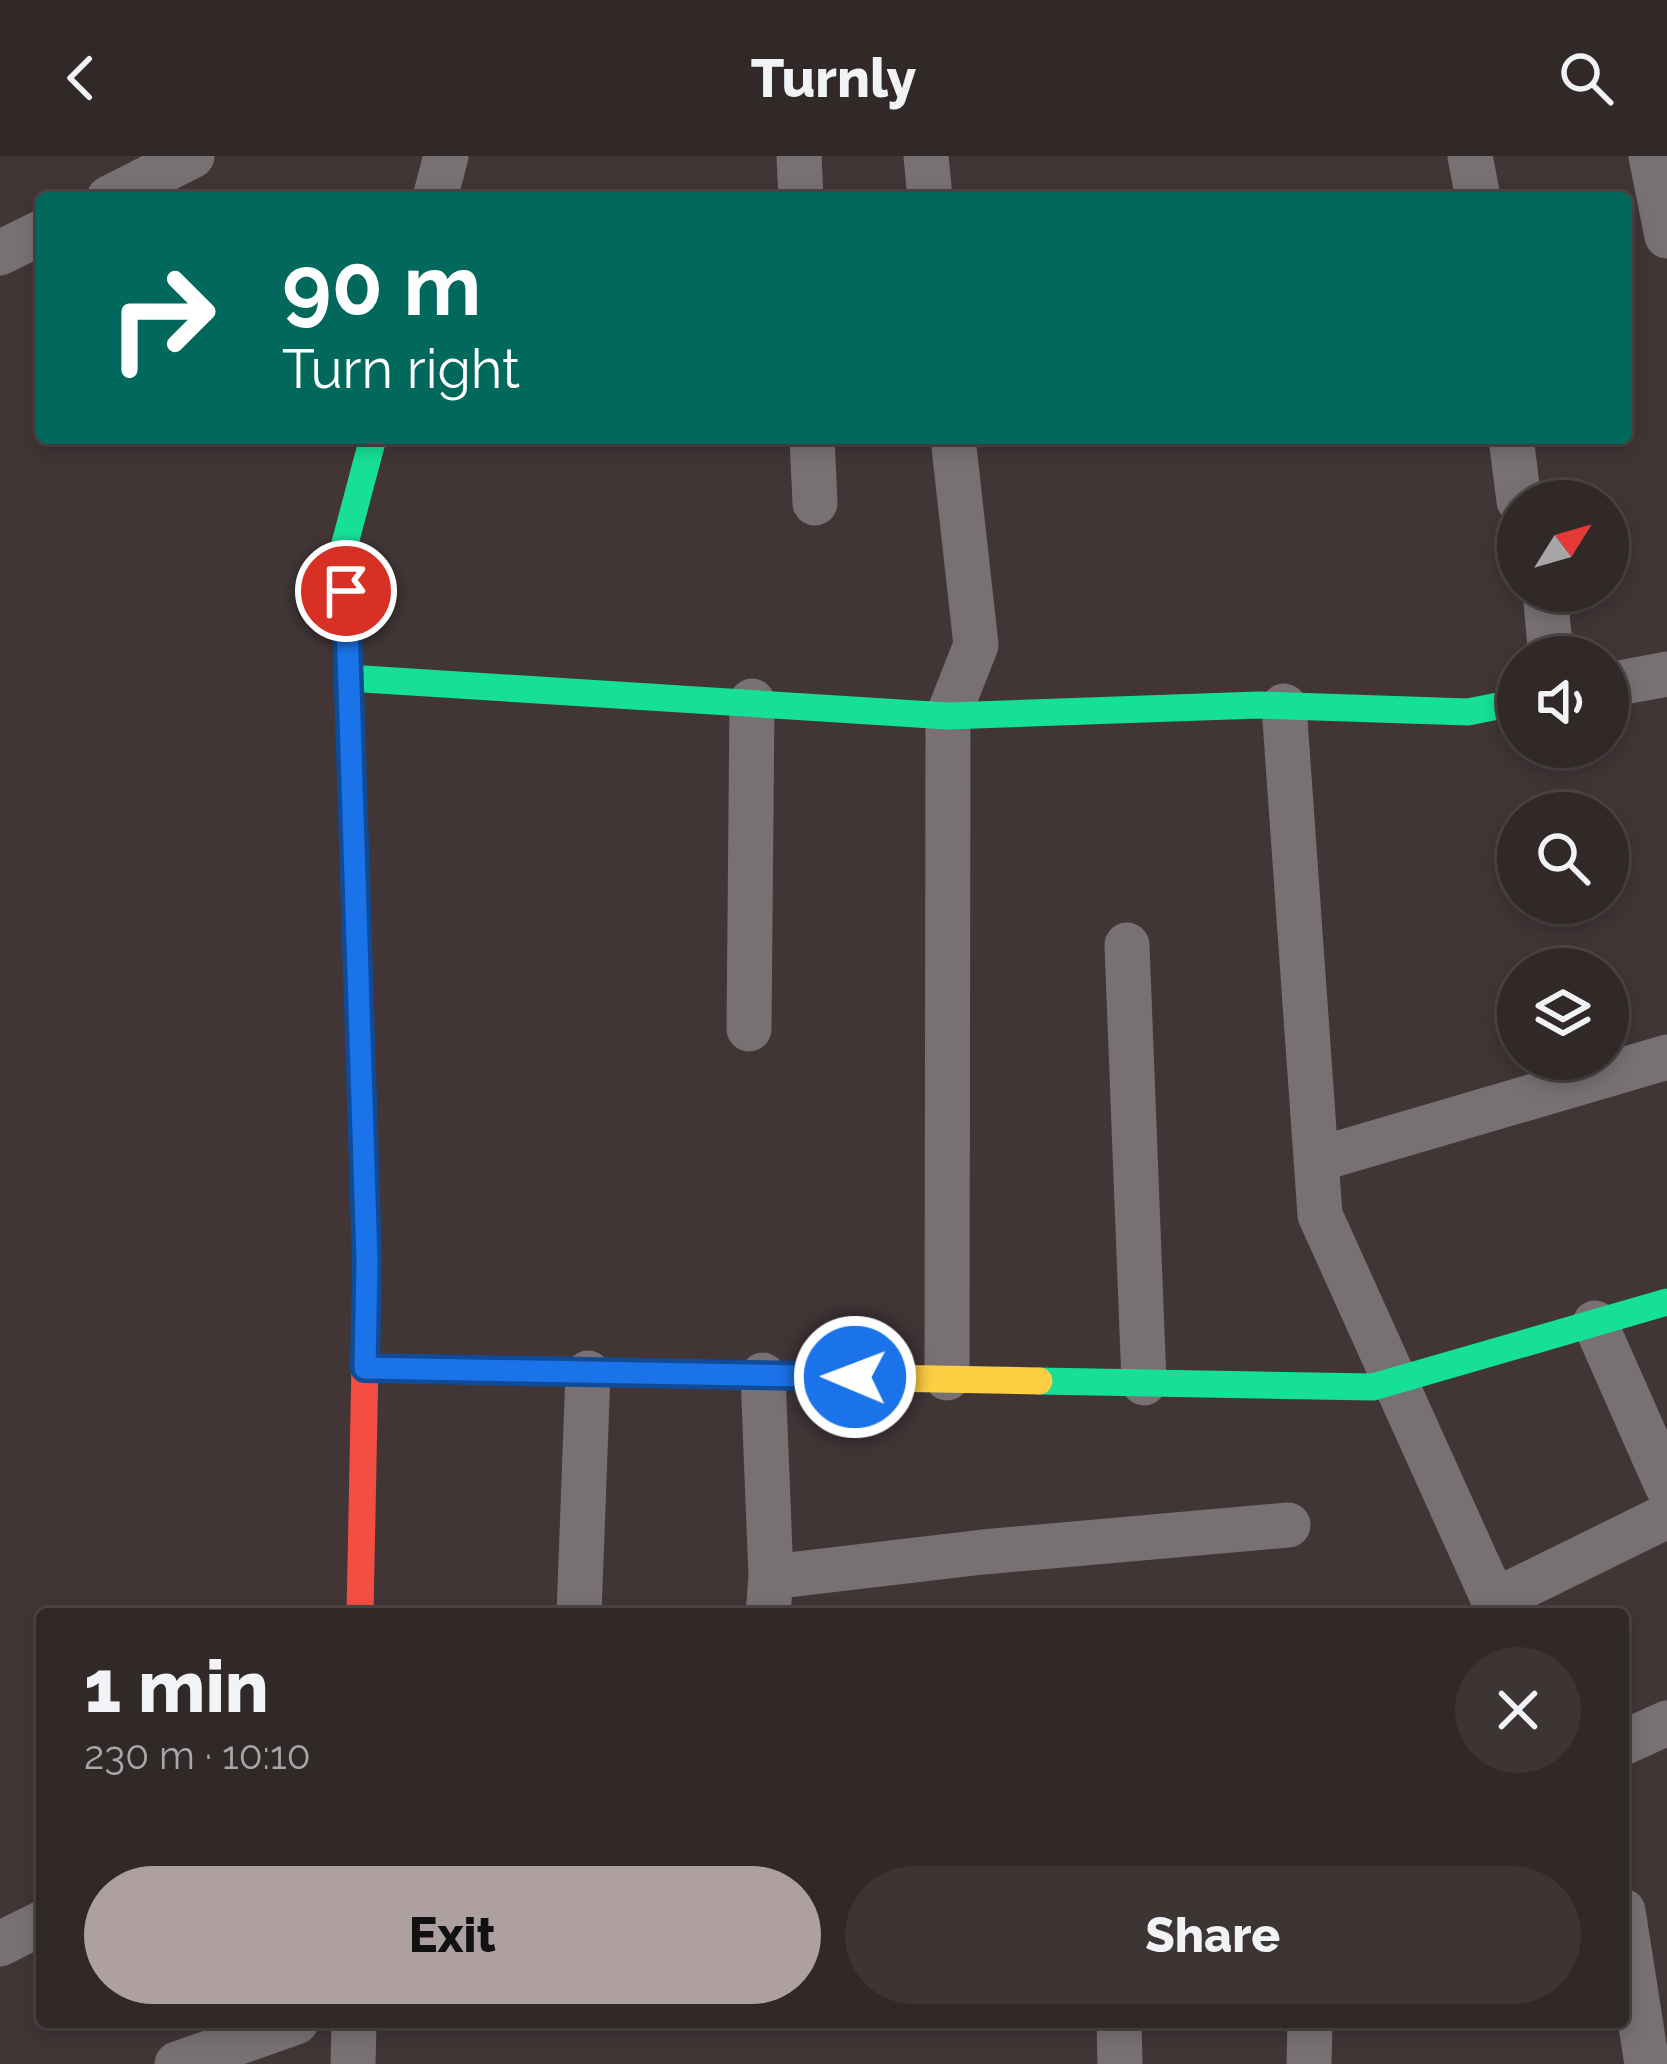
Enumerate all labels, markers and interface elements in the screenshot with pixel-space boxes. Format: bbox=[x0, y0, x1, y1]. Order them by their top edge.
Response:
icon: back bbox=[48, 45, 114, 111]
icon: search bbox=[1553, 45, 1619, 111]
text: Turnly bbox=[751, 46, 916, 110]
text: 90 m bbox=[282, 236, 481, 335]
icon: right bbox=[84, 240, 240, 396]
text: Turn right bbox=[282, 337, 520, 401]
north arrow bbox=[1497, 480, 1629, 612]
map controls bbox=[1497, 480, 1629, 1080]
pin bbox=[295, 540, 397, 642]
icon: arrive bbox=[313, 558, 379, 624]
button: sound bbox=[1497, 636, 1629, 768]
button: search bbox=[1497, 792, 1629, 924]
button: layers bbox=[1497, 948, 1629, 1080]
position arrow bbox=[792, 1314, 918, 1440]
text: 1 min bbox=[84, 1644, 269, 1729]
button: close bbox=[1455, 1647, 1581, 1773]
text: 230 m · 10:10 bbox=[84, 1732, 311, 1778]
button: Exit bbox=[84, 1866, 821, 2004]
button: Share bbox=[845, 1866, 1581, 2004]

